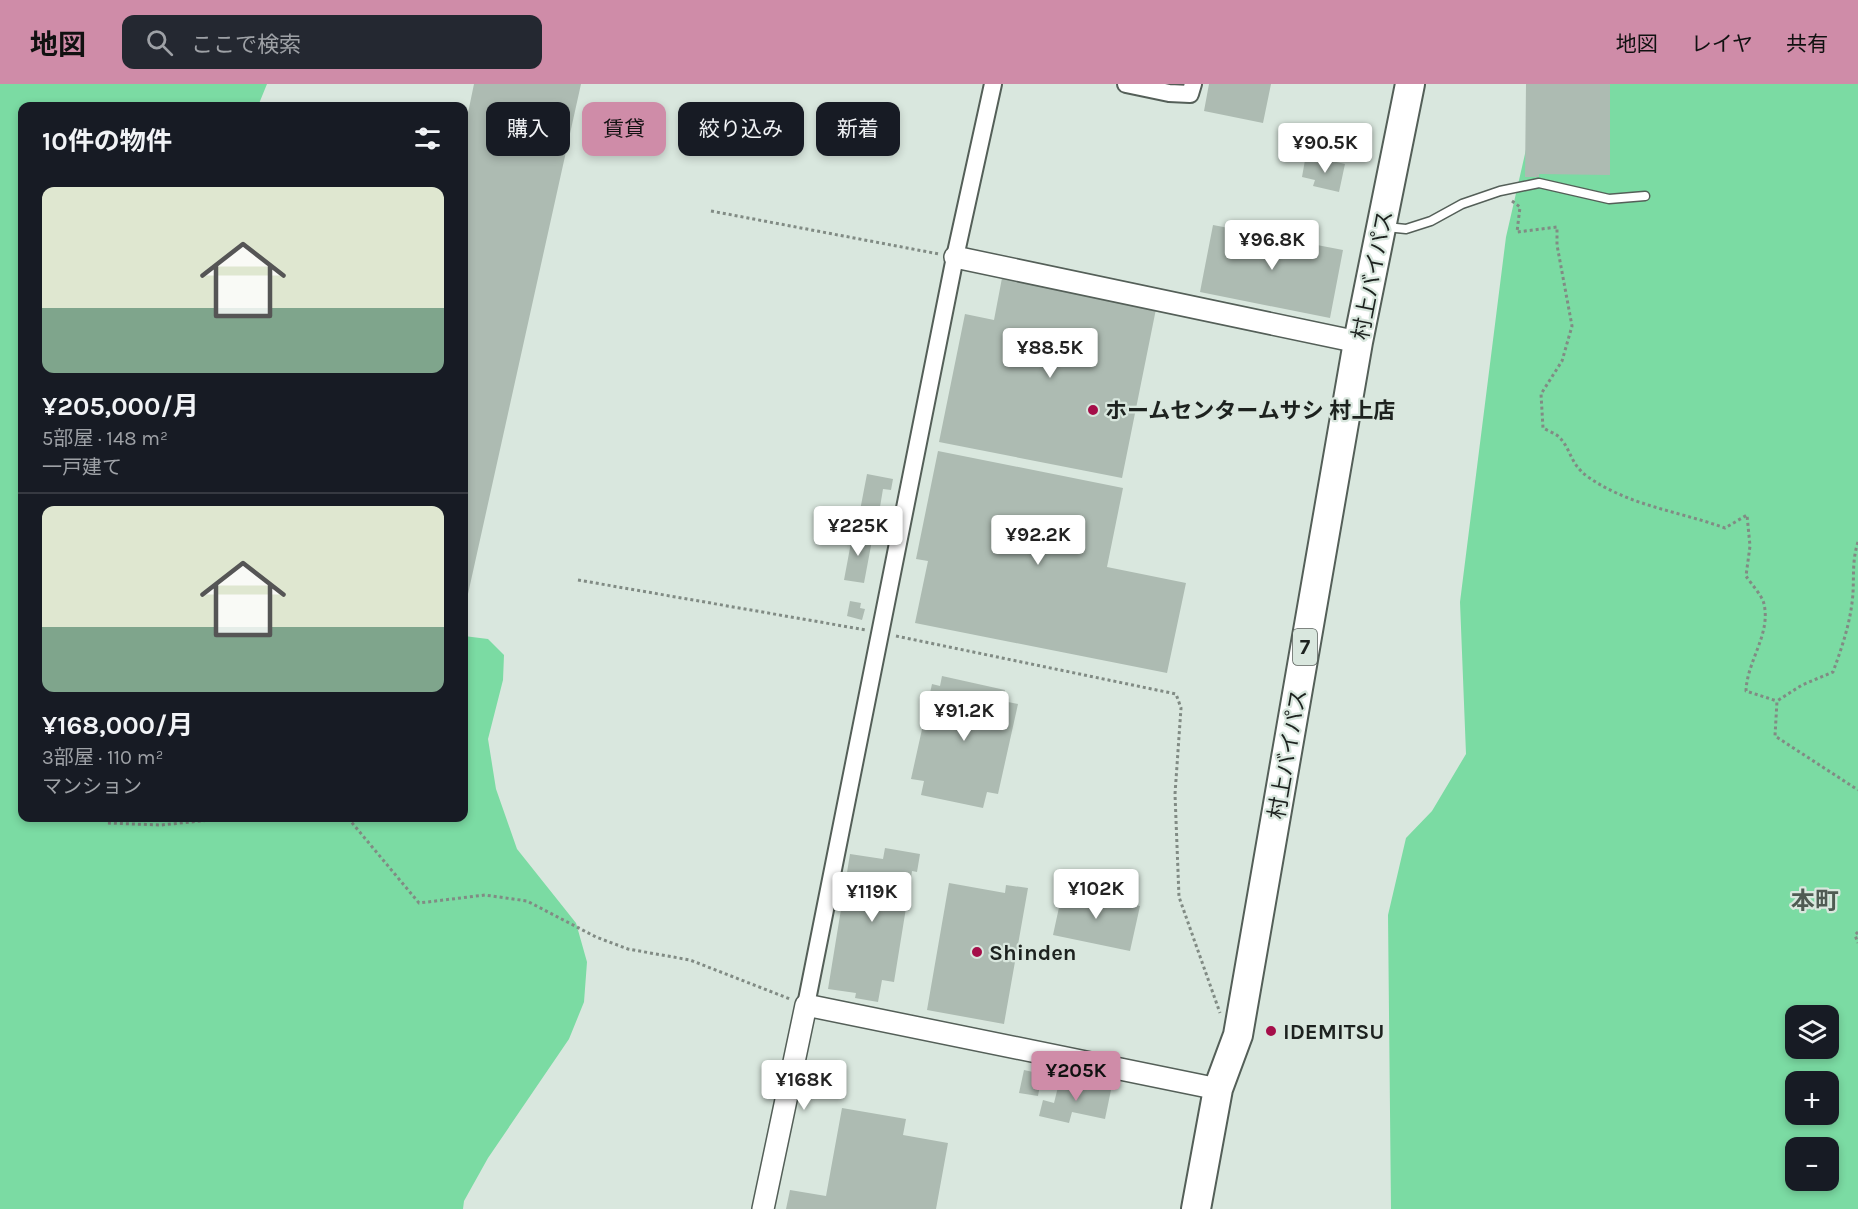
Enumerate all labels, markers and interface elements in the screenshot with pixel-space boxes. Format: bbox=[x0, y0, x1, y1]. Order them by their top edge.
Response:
search box bbox=[122, 15, 542, 69]
icon: search bbox=[143, 26, 176, 59]
text: 地図 bbox=[30, 28, 86, 61]
text: ここで検索 bbox=[191, 32, 301, 58]
text: 地図 bbox=[1616, 32, 1658, 56]
text: レイヤ bbox=[1691, 32, 1753, 56]
text: 共有 bbox=[1786, 32, 1828, 56]
chip: 購入 bbox=[486, 102, 570, 156]
chip: 賃貸 bbox=[582, 102, 666, 156]
chip: 絞り込み bbox=[678, 102, 804, 156]
chip: 新着 bbox=[816, 102, 900, 156]
icon: filters bbox=[411, 122, 444, 155]
pin: ¥90.5K bbox=[1276, 123, 1374, 174]
text: 10件の物件 bbox=[42, 126, 172, 157]
text: ¥90.5K bbox=[1292, 131, 1358, 154]
street label: 村上バイパス bbox=[1348, 208, 1398, 342]
pin: ¥96.8K bbox=[1223, 220, 1321, 271]
icon: home bbox=[189, 226, 297, 334]
text: ¥96.8K bbox=[1239, 228, 1305, 251]
pin: ¥88.5K bbox=[1001, 328, 1099, 379]
text: ¥88.5K bbox=[1017, 336, 1083, 359]
text: ¥205,000/月 bbox=[42, 391, 199, 422]
place label: ホームセンタームサシ 村上店 bbox=[1105, 398, 1395, 424]
marker: ホームセンタームサシ 村上店 bbox=[1086, 403, 1100, 417]
text: 5部屋 · 148 m² bbox=[42, 427, 168, 450]
text: 一戸建て bbox=[42, 456, 122, 479]
pin: ¥225K bbox=[816, 506, 900, 557]
text: ¥225K bbox=[828, 514, 888, 537]
pin: ¥92.2K bbox=[989, 515, 1087, 566]
text: ¥92.2K bbox=[1005, 523, 1071, 546]
icon: home bbox=[189, 545, 297, 653]
road number: 7 bbox=[1293, 629, 1317, 665]
street label: 村上バイパス bbox=[1264, 687, 1312, 821]
pin: ¥91.2K bbox=[915, 691, 1013, 742]
text: ¥91.2K bbox=[934, 699, 994, 722]
text: ¥168,000/月 bbox=[42, 710, 193, 741]
text: 3部屋 · 110 m² bbox=[42, 746, 163, 769]
text: マンション bbox=[42, 775, 142, 798]
pin: ¥102K bbox=[1054, 869, 1138, 920]
pin: ¥119K bbox=[830, 872, 914, 923]
text: ¥102K bbox=[1068, 877, 1124, 900]
text: ¥119K bbox=[846, 880, 898, 903]
district label: 本町 bbox=[1791, 887, 1839, 915]
place label: Shinden bbox=[989, 940, 1077, 966]
marker: Shinden bbox=[970, 945, 984, 959]
map controls bbox=[1785, 1005, 1839, 1191]
button: layers bbox=[1785, 1005, 1839, 1059]
place label: IDEMITSU bbox=[1283, 1019, 1385, 1045]
marker: IDEMITSU bbox=[1264, 1024, 1278, 1038]
pin: ¥205K bbox=[1034, 1051, 1118, 1102]
text: ¥205K bbox=[1045, 1059, 1107, 1082]
pin: ¥168K bbox=[762, 1060, 846, 1111]
text: ¥168K bbox=[775, 1068, 833, 1091]
button: + bbox=[1785, 1071, 1839, 1125]
button: − bbox=[1785, 1137, 1839, 1191]

